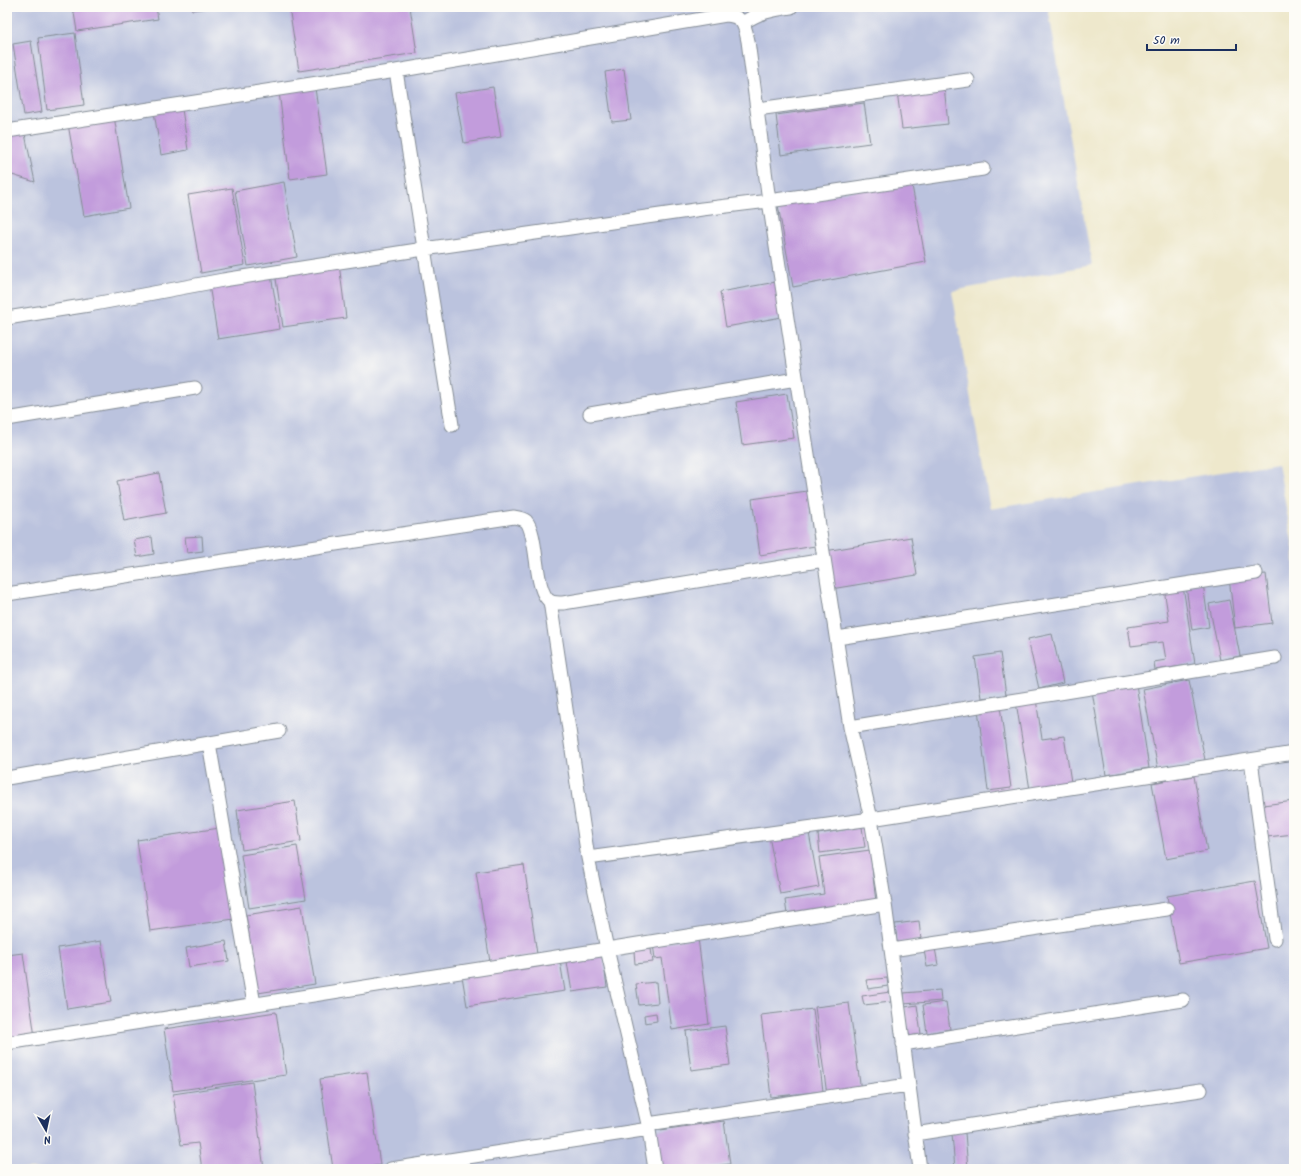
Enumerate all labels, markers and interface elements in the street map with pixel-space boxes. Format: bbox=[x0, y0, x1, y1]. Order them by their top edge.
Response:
scale bar bbox=[1147, 26, 1236, 52]
text: 50 m bbox=[1153, 31, 1180, 50]
north arrow bbox=[26, 1110, 66, 1150]
text: N bbox=[43, 1129, 52, 1148]

